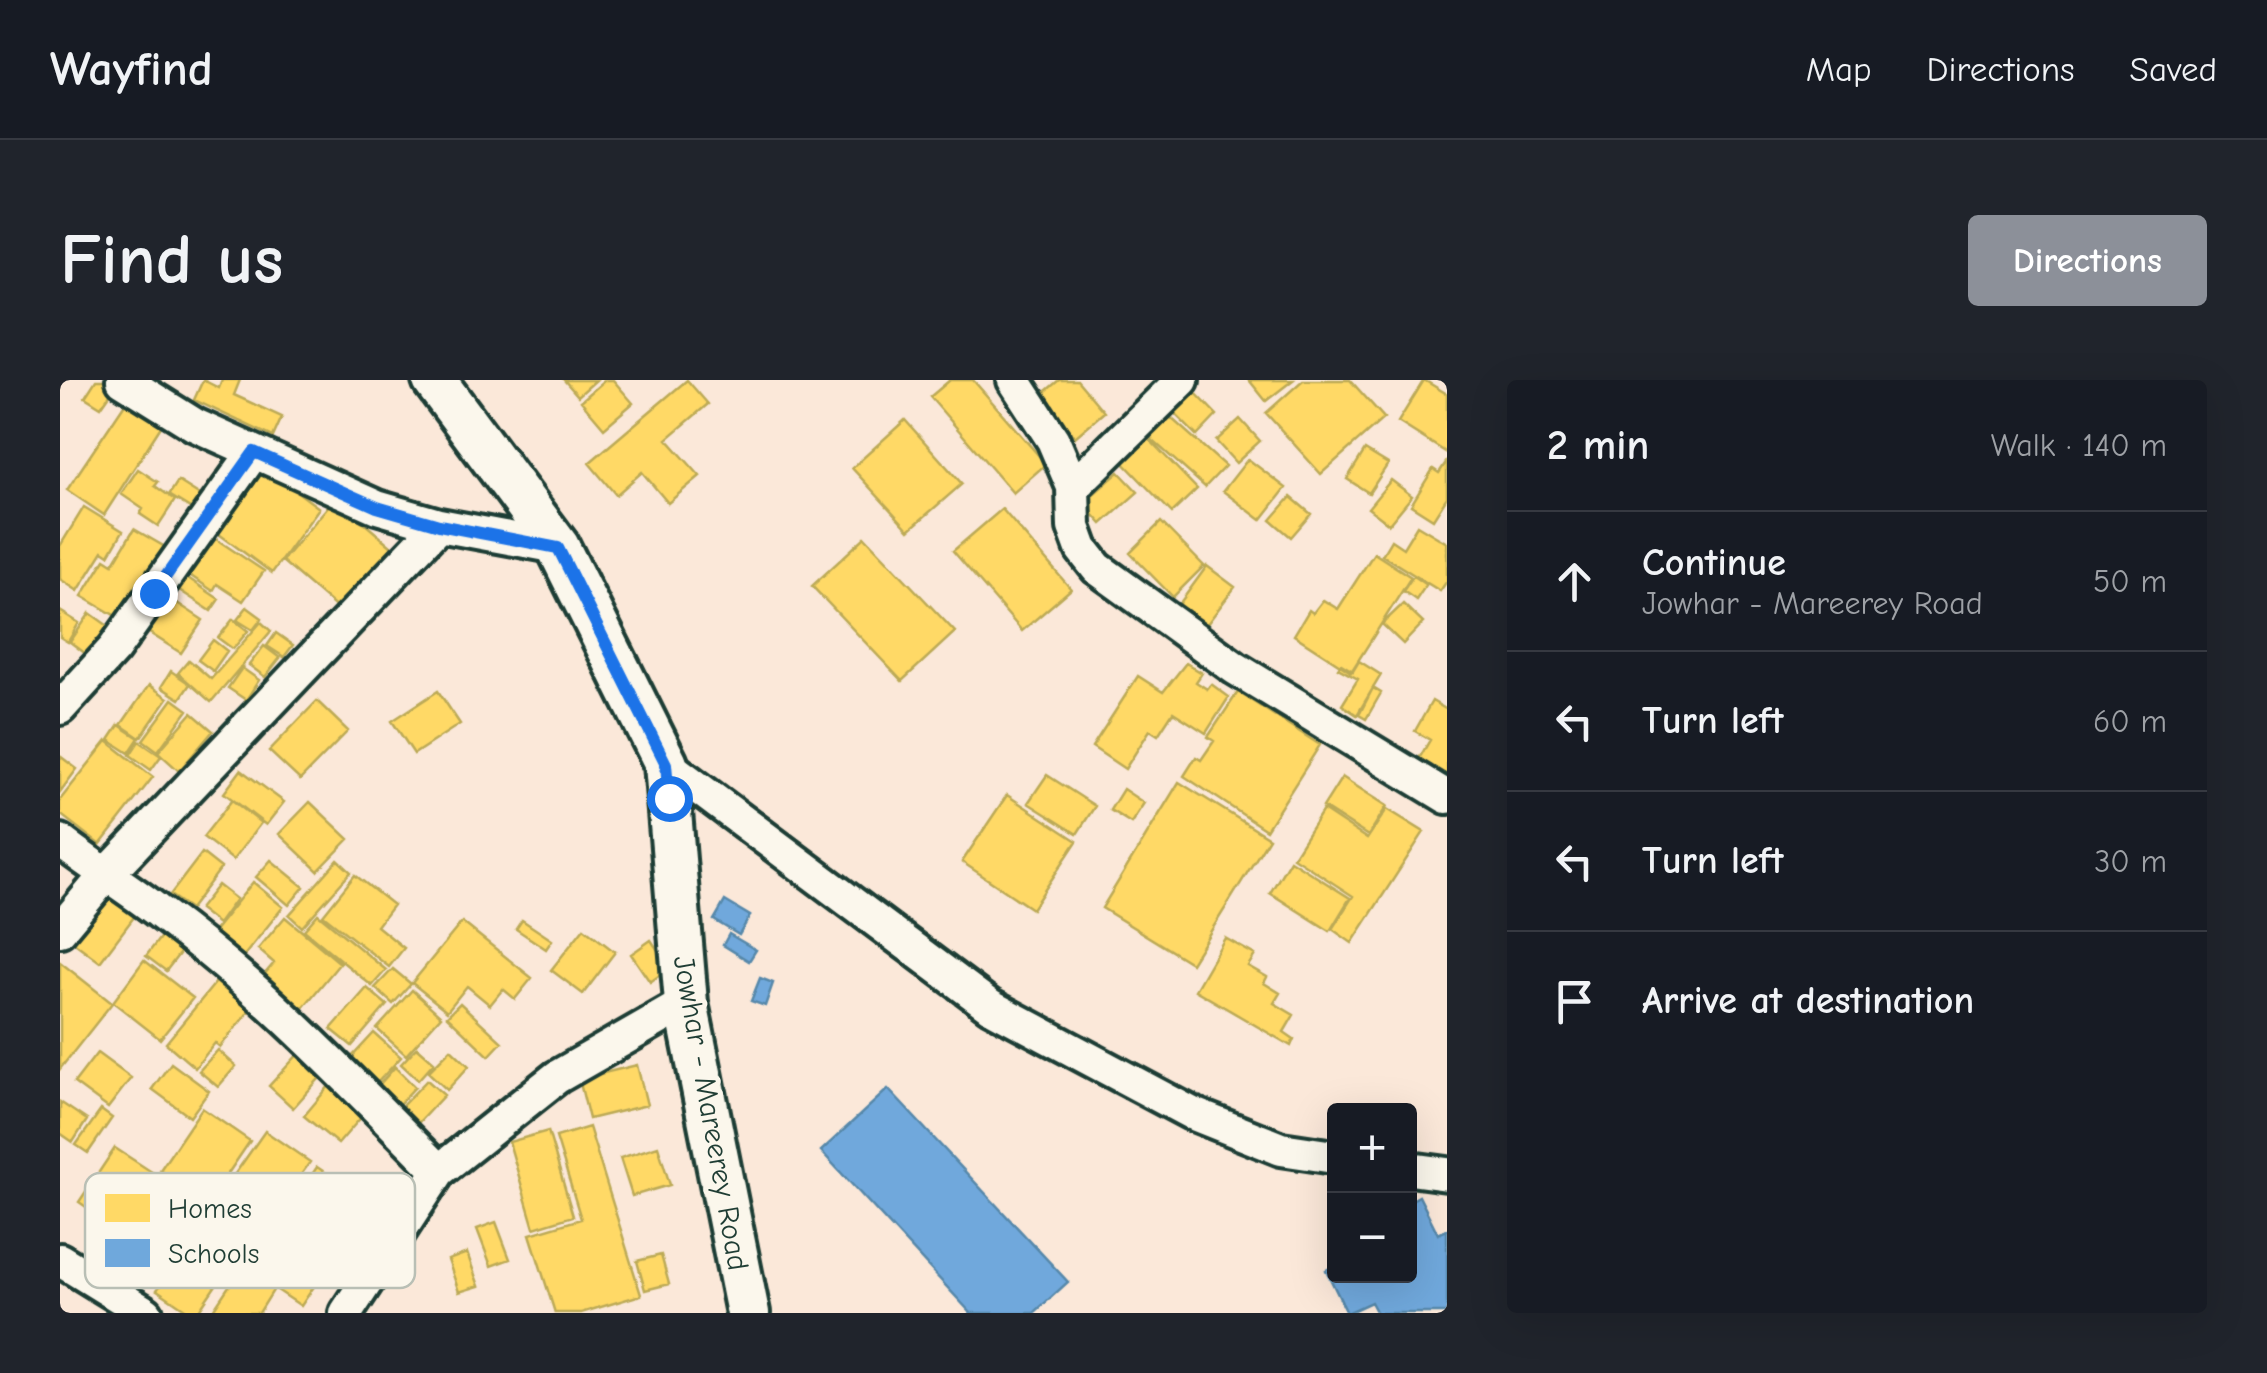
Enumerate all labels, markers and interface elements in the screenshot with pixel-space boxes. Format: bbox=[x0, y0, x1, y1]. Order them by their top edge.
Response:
text: Wayfind bbox=[50, 42, 213, 97]
text: Map bbox=[1806, 49, 1872, 90]
text: Directions bbox=[1927, 49, 2075, 90]
text: Saved bbox=[2130, 49, 2217, 90]
button: Directions bbox=[1968, 215, 2207, 306]
text: Find us bbox=[60, 220, 283, 301]
text: 2 min bbox=[1547, 421, 1649, 470]
text: Walk · 140 m bbox=[1991, 427, 2167, 464]
text: Continue bbox=[1642, 541, 1786, 585]
icon: ahead bbox=[1547, 554, 1602, 609]
text: 50 m bbox=[2093, 563, 2167, 600]
route end bbox=[132, 571, 178, 617]
text: Jowhar - Mareerey Road bbox=[1642, 585, 1983, 622]
icon: left bbox=[1547, 694, 1602, 749]
text: Turn left bbox=[1642, 699, 1783, 743]
text: 60 m bbox=[2093, 703, 2167, 740]
route start bbox=[647, 776, 693, 822]
icon: left bbox=[1547, 834, 1602, 889]
text: Turn left bbox=[1642, 839, 1783, 883]
text: 30 m bbox=[2094, 843, 2167, 880]
street label: Jowhar - Mareerey Road bbox=[666, 953, 755, 1273]
icon: arrive bbox=[1547, 974, 1602, 1029]
text: Arrive at destination bbox=[1642, 979, 1974, 1023]
map controls bbox=[1327, 1103, 1417, 1283]
button: + bbox=[1327, 1103, 1417, 1193]
legend bbox=[85, 1173, 415, 1288]
text: Homes bbox=[168, 1193, 252, 1225]
button: − bbox=[1327, 1193, 1417, 1283]
text: Schools bbox=[168, 1238, 259, 1270]

